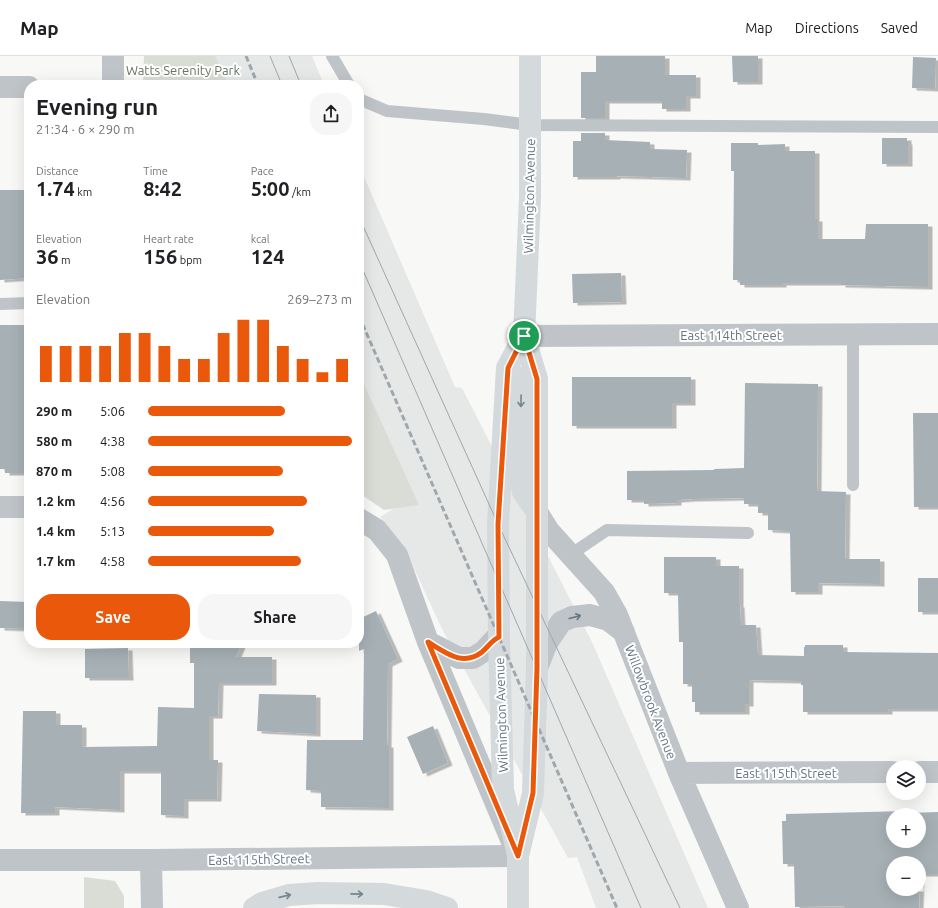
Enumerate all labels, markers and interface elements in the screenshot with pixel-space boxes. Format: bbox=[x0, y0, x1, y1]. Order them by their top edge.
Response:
text: Map bbox=[20, 17, 59, 39]
text: Map bbox=[745, 20, 773, 36]
text: Directions bbox=[795, 20, 859, 36]
text: Saved bbox=[881, 20, 918, 36]
park label: Watts Serenity Park bbox=[126, 63, 241, 77]
button: share bbox=[310, 93, 352, 135]
text: Evening run bbox=[36, 94, 158, 119]
text: 21:34 · 6 × 290 m bbox=[36, 122, 135, 136]
street label: Wilmington Avenue bbox=[521, 138, 537, 254]
text: Distance bbox=[36, 165, 79, 177]
text: Time bbox=[143, 165, 168, 177]
text: Pace bbox=[251, 165, 274, 177]
text: 1.74 bbox=[36, 177, 75, 200]
text: 8:42 bbox=[143, 177, 182, 200]
text: 5:00 bbox=[251, 177, 289, 200]
text: km bbox=[75, 186, 92, 198]
text: /km bbox=[289, 186, 311, 198]
text: Elevation bbox=[36, 233, 82, 245]
text: Heart rate bbox=[143, 233, 194, 245]
text: kcal bbox=[251, 233, 270, 245]
text: 36 bbox=[36, 245, 59, 268]
text: 156 bbox=[143, 245, 177, 268]
text: 124 bbox=[251, 245, 285, 268]
text: m bbox=[59, 254, 71, 266]
text: bpm bbox=[177, 254, 202, 266]
text: Elevation bbox=[36, 292, 90, 306]
text: 269–273 m bbox=[287, 292, 352, 306]
pin bbox=[507, 319, 541, 353]
icon: arrive bbox=[513, 325, 535, 347]
street label: East 114th Street bbox=[680, 328, 782, 342]
one-way arrow bbox=[517, 394, 525, 407]
text: 290 m bbox=[36, 404, 72, 418]
text: 5:06 bbox=[100, 404, 125, 418]
text: 580 m bbox=[36, 434, 72, 448]
text: 4:38 bbox=[100, 434, 125, 448]
text: 870 m bbox=[36, 464, 72, 478]
text: 5:08 bbox=[100, 464, 125, 478]
text: 1.2 km bbox=[36, 494, 75, 508]
text: 4:56 bbox=[100, 494, 125, 508]
text: 1.4 km bbox=[36, 524, 75, 538]
text: 5:13 bbox=[100, 524, 125, 538]
text: 1.7 km bbox=[36, 554, 75, 568]
text: 4:58 bbox=[100, 554, 125, 568]
button: Save bbox=[36, 594, 190, 640]
button: Share bbox=[198, 594, 352, 640]
one-way arrow bbox=[568, 613, 581, 620]
street label: Willowbrook Avenue bbox=[623, 643, 679, 761]
street label: Wilmington Avenue bbox=[492, 657, 510, 773]
map controls bbox=[886, 760, 926, 896]
button: layers bbox=[886, 760, 926, 800]
street label: East 115th Street bbox=[735, 766, 837, 780]
button: + bbox=[886, 808, 926, 848]
street label: East 115th Street bbox=[208, 851, 310, 867]
button: − bbox=[886, 856, 926, 896]
one-way arrow bbox=[350, 890, 363, 897]
one-way arrow bbox=[278, 892, 291, 900]

